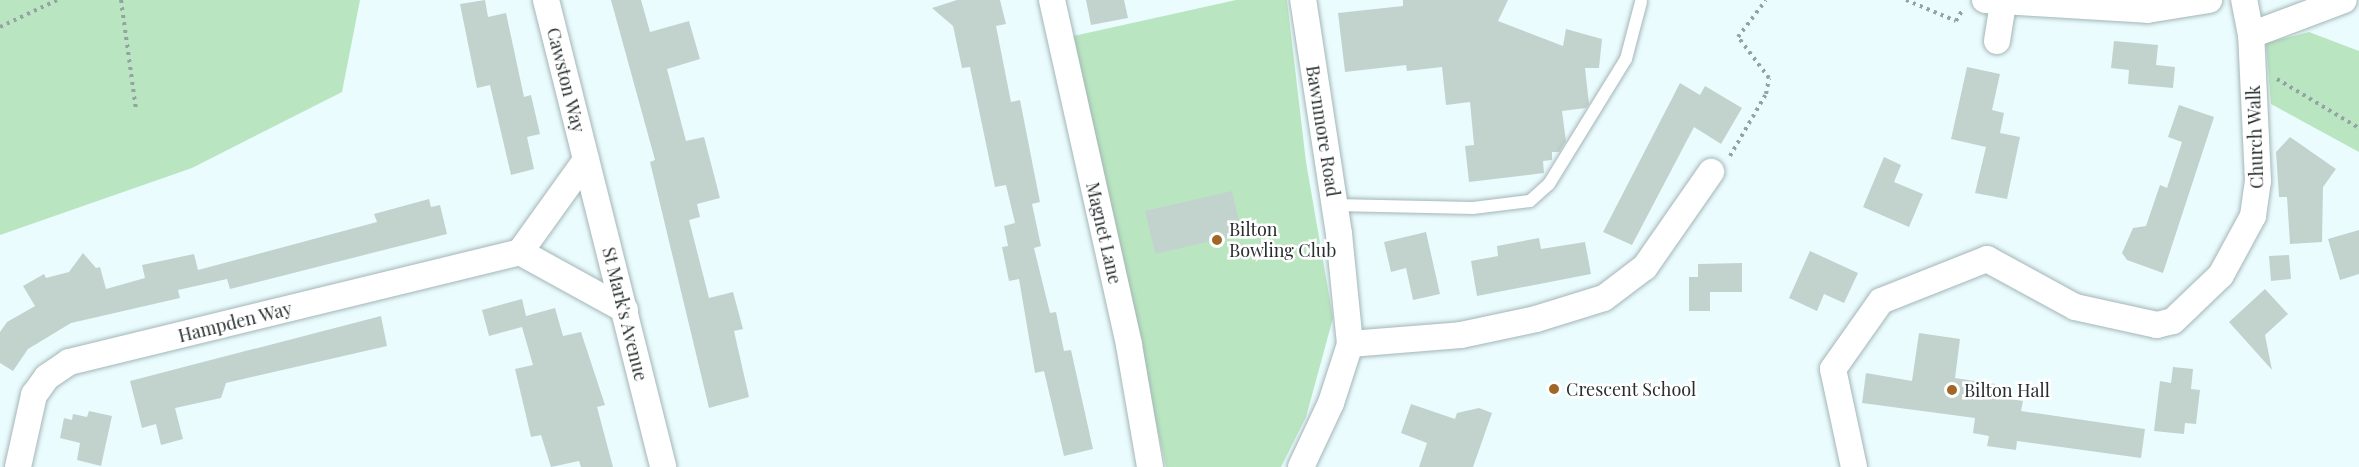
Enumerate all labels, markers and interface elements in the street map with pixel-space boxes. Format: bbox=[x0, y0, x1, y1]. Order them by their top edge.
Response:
street label: Cawston Way bbox=[542, 25, 590, 135]
street label: Bawnmore Road bbox=[1302, 64, 1344, 198]
street label: Church Walk bbox=[2242, 85, 2268, 189]
street label: Magnet Lane bbox=[1082, 180, 1126, 286]
place label: Bilton Bowling Club bbox=[1229, 219, 1336, 262]
marker: Bilton Bowling Club bbox=[1210, 233, 1224, 247]
street label: St Mark's Avenue bbox=[598, 244, 652, 384]
street label: Hampden Way bbox=[176, 297, 294, 347]
place label: Crescent School bbox=[1566, 378, 1696, 400]
place label: Bilton Hall bbox=[1964, 379, 2050, 401]
marker: Crescent School bbox=[1547, 382, 1561, 396]
marker: Bilton Hall bbox=[1945, 383, 1959, 397]

